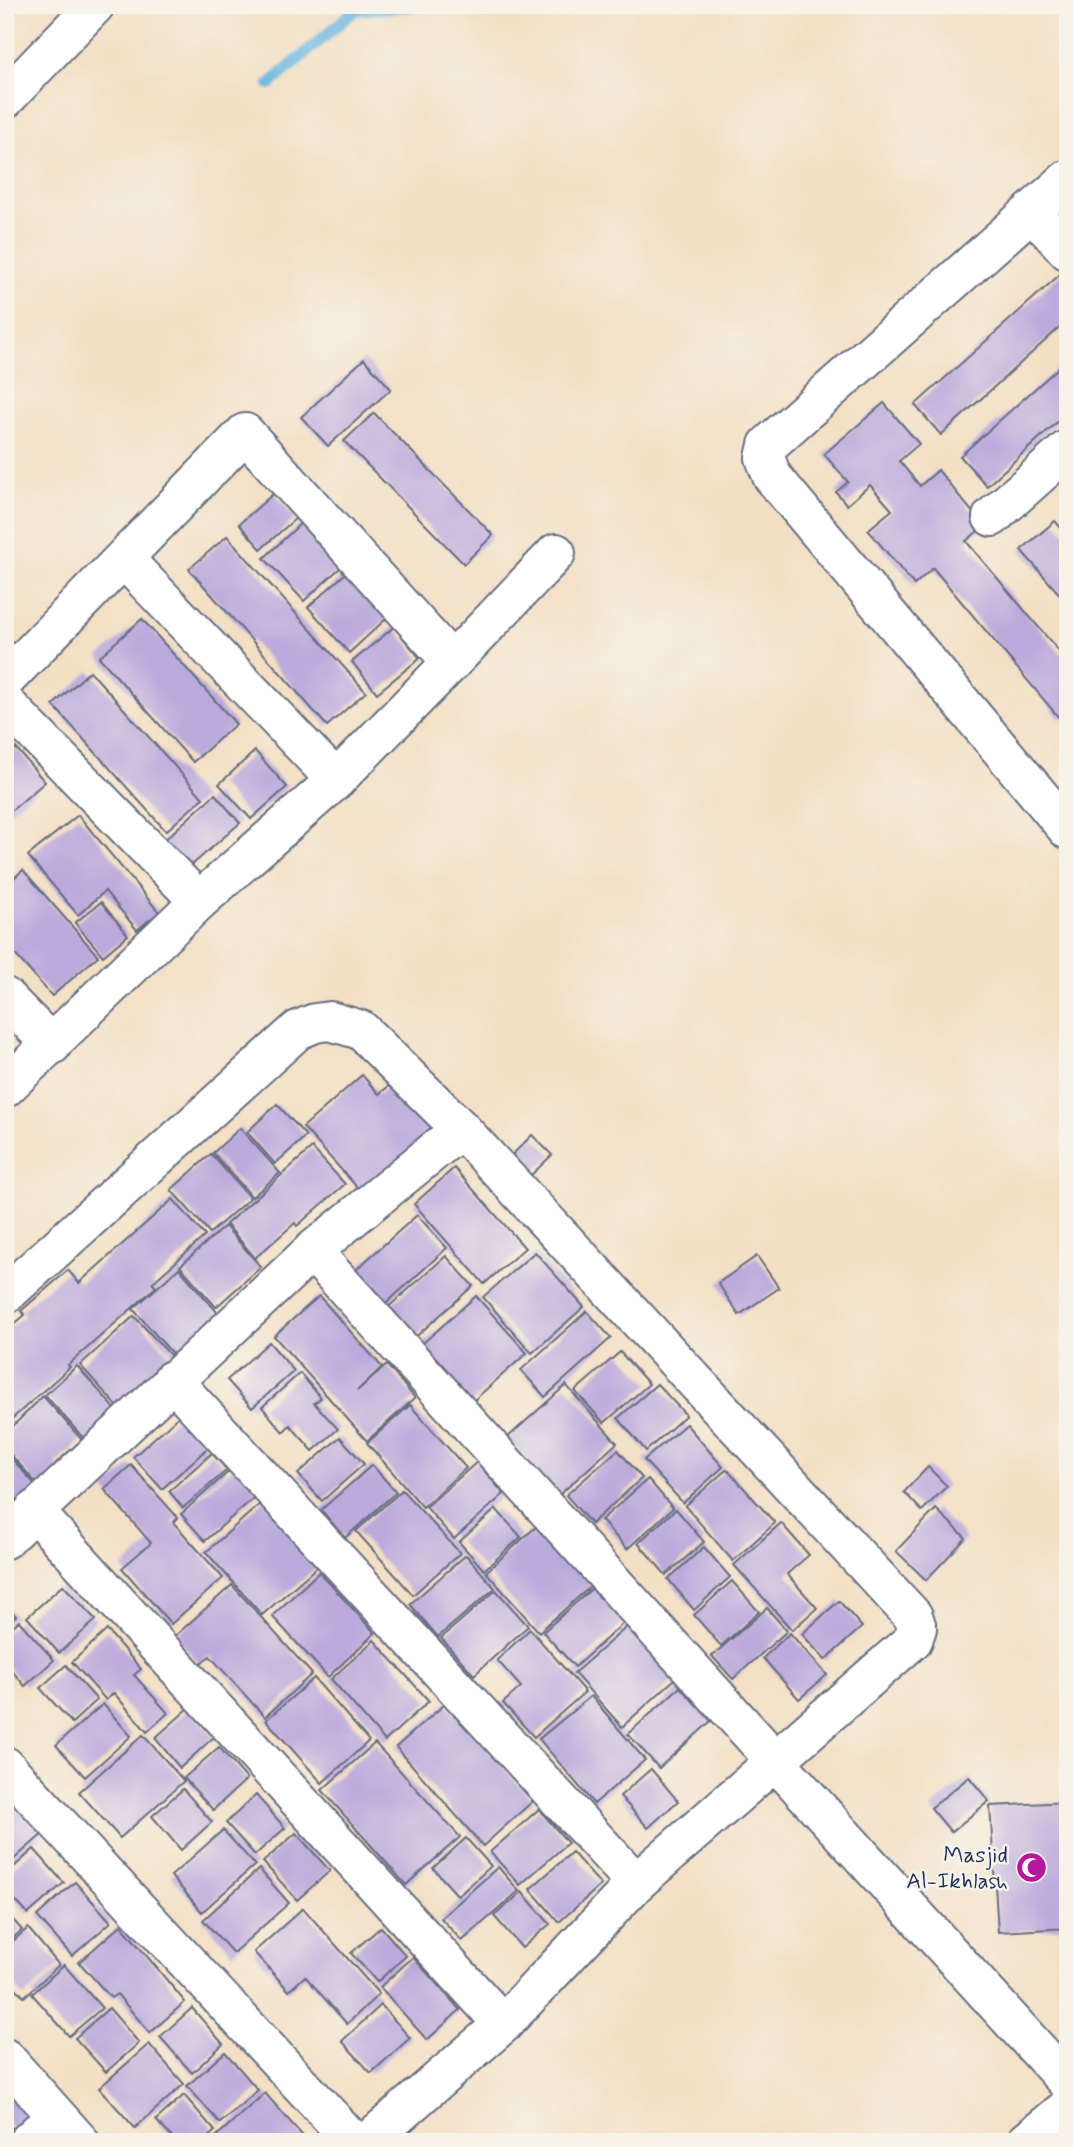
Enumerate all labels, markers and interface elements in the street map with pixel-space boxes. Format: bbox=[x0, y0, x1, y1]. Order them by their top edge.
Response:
place label: Masjid Al-Ikhlash bbox=[906, 1841, 1008, 1897]
mosque icon: Masjid Al-Ikhlash bbox=[1014, 1850, 1048, 1884]

